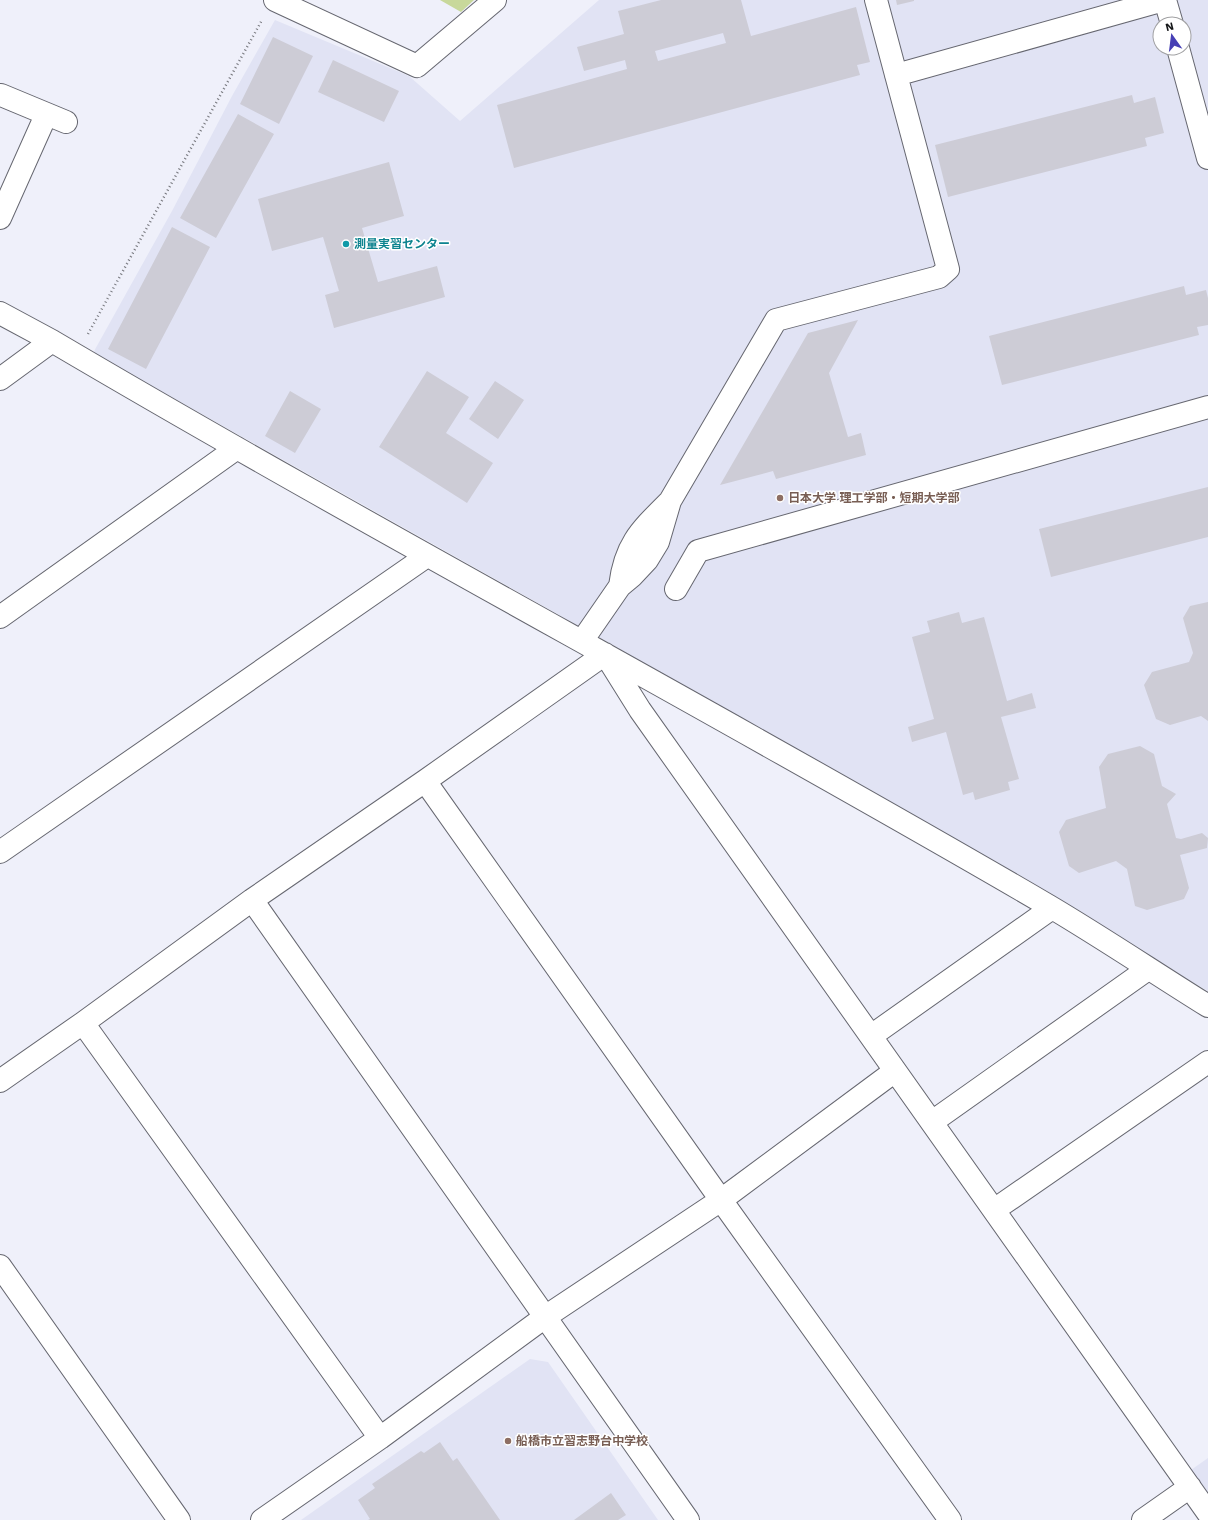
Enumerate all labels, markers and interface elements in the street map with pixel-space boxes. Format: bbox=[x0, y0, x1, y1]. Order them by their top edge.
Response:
north arrow bbox=[1152, 16, 1192, 56]
text: N bbox=[1164, 19, 1175, 34]
place label: 測量実習センター bbox=[354, 237, 450, 251]
marker: 測量実習センター bbox=[341, 239, 351, 249]
place label: 日本大学 理工学部・短期大学部 bbox=[788, 491, 959, 505]
marker: 日本大学 理工学部・短期大学部 bbox=[775, 493, 785, 503]
place label: 船橋市立習志野台中学校 bbox=[516, 1434, 648, 1448]
marker: 船橋市立習志野台中学校 bbox=[503, 1436, 513, 1446]

